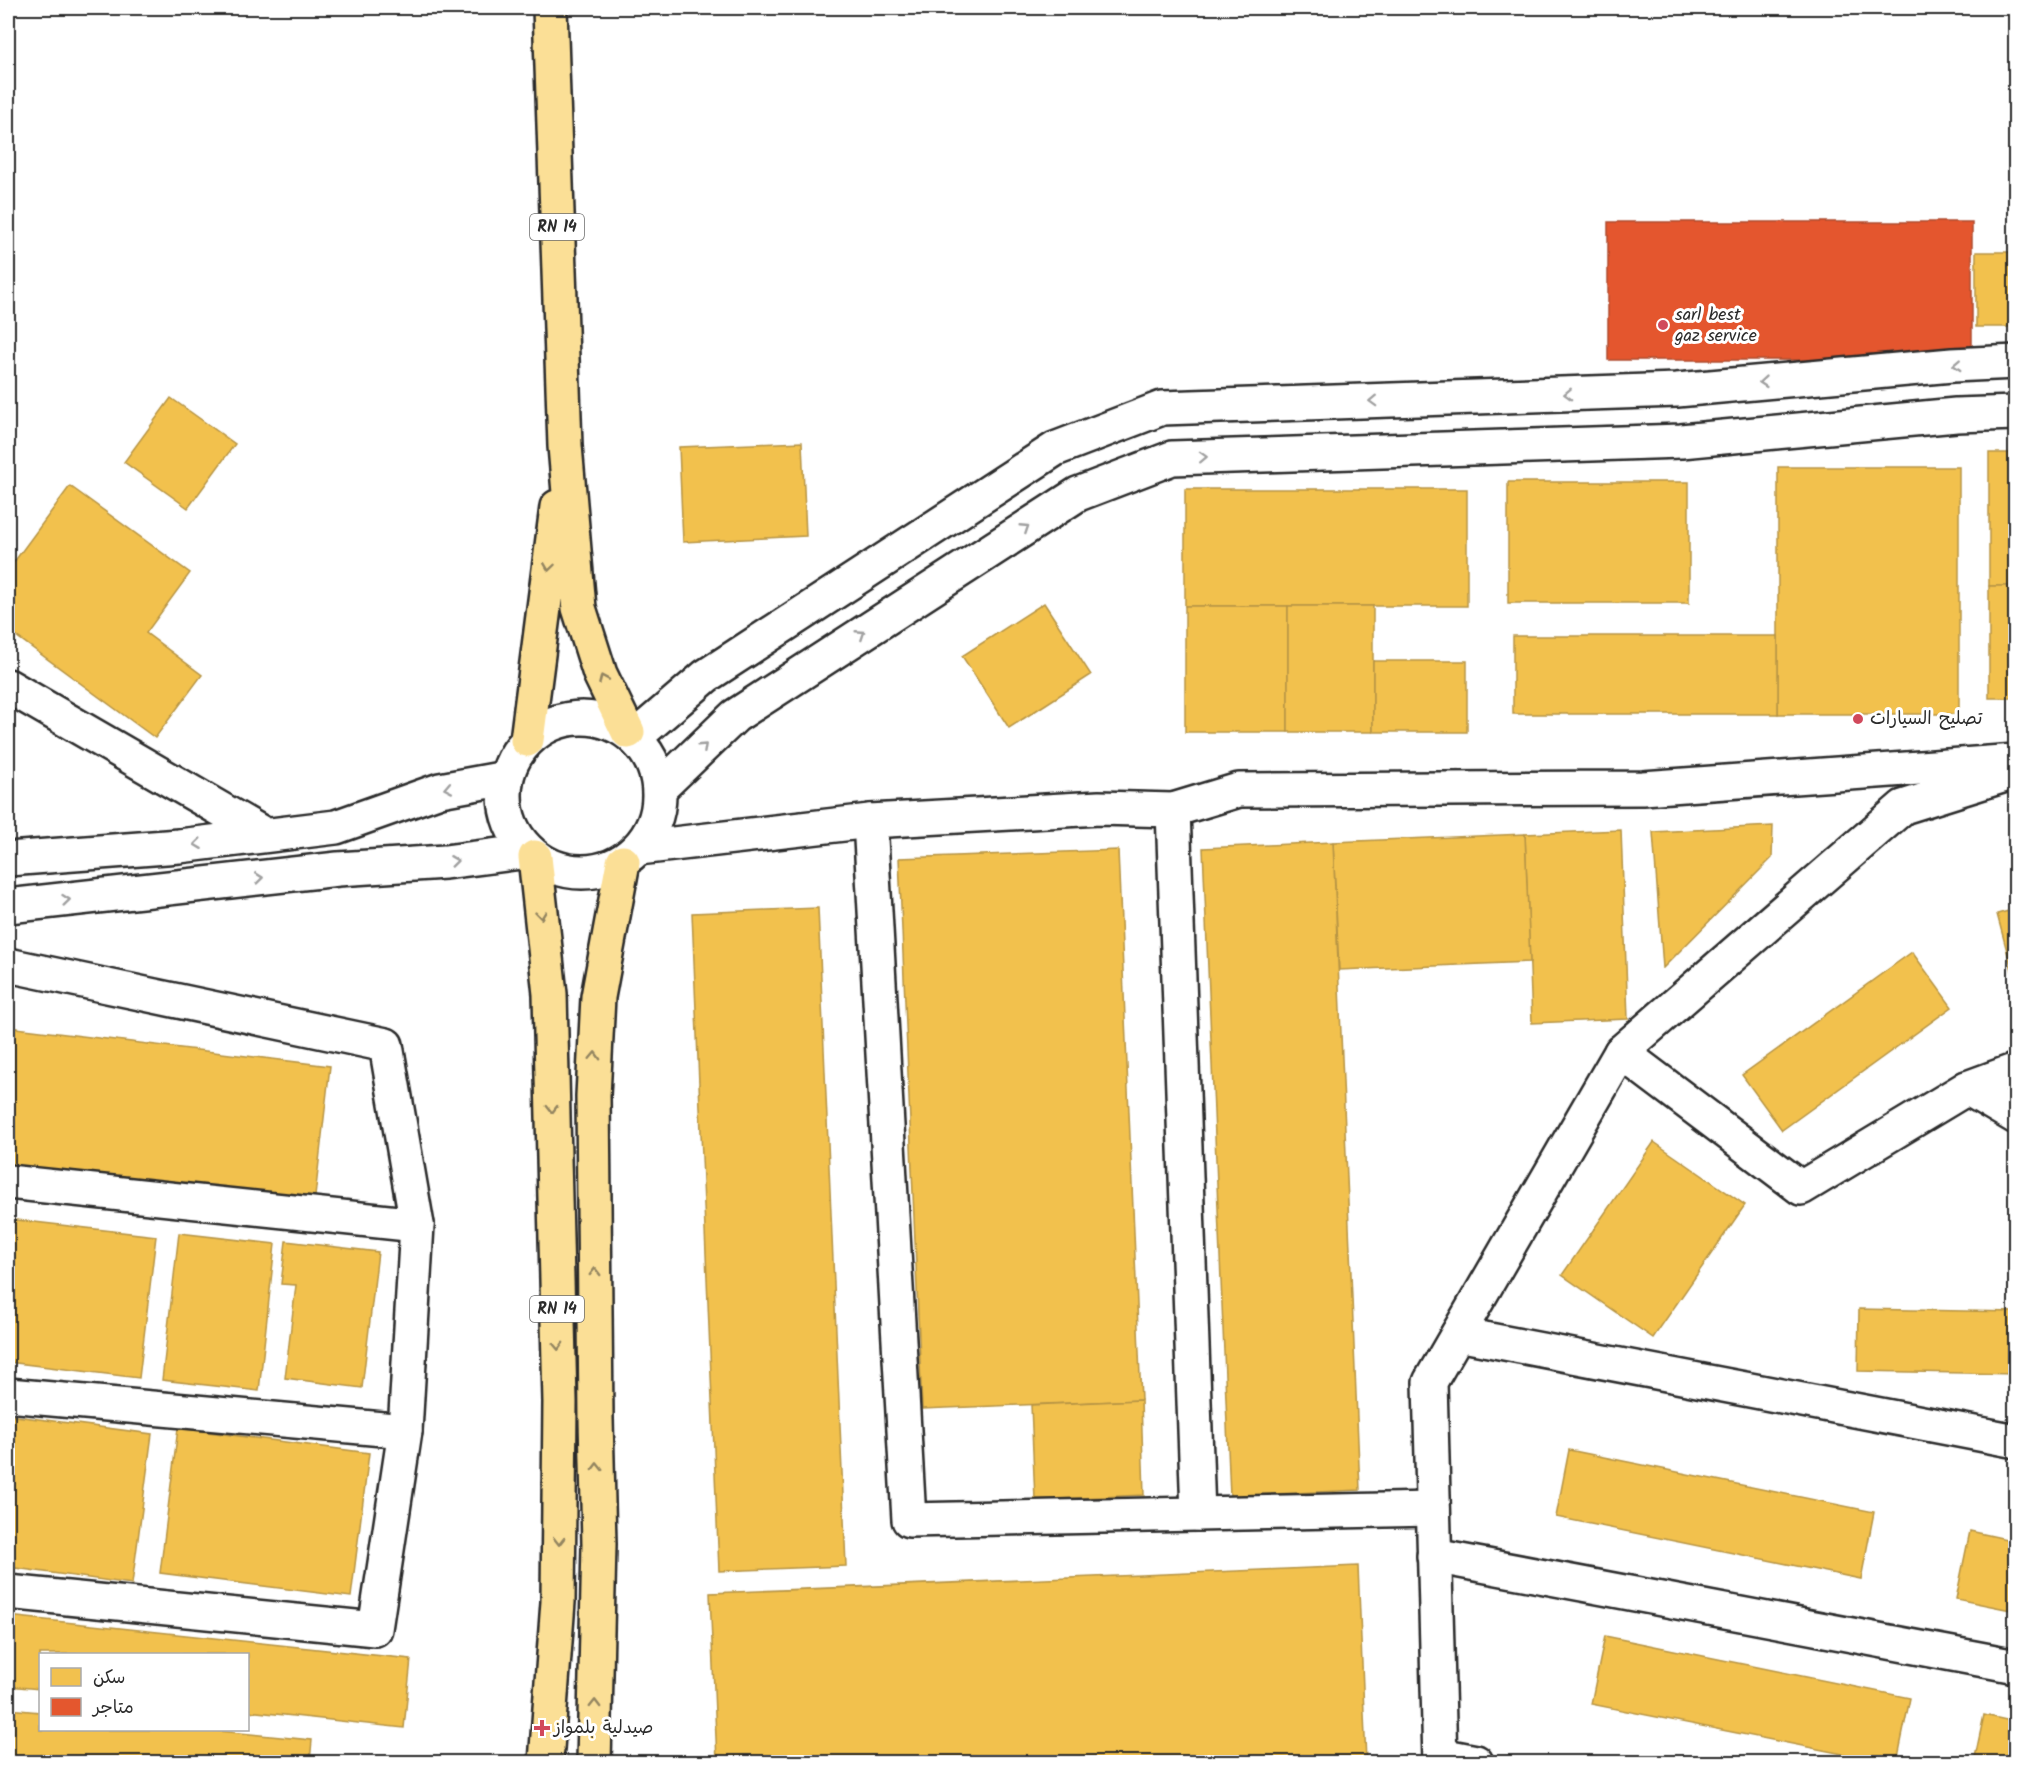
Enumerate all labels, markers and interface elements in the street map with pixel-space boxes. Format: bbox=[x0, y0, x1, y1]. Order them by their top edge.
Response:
road number: RN 14 bbox=[530, 214, 584, 240]
place label: sarl best gaz service bbox=[1674, 301, 1757, 351]
marker: sarl best gaz service bbox=[1656, 318, 1670, 332]
one-way arrow bbox=[1953, 358, 1962, 371]
one-way arrow bbox=[1758, 375, 1767, 388]
one-way arrow bbox=[1564, 387, 1573, 400]
one-way arrow bbox=[1369, 394, 1378, 407]
one-way arrow bbox=[1198, 451, 1207, 463]
one-way arrow bbox=[1018, 524, 1029, 535]
one-way arrow bbox=[543, 562, 555, 571]
one-way arrow bbox=[854, 630, 865, 641]
one-way arrow bbox=[598, 675, 610, 686]
place label: تصليح السيارات bbox=[1870, 705, 1983, 734]
marker: تصليح السيارات bbox=[1851, 712, 1865, 726]
one-way arrow bbox=[695, 744, 706, 755]
one-way arrow bbox=[444, 781, 454, 794]
one-way arrow bbox=[193, 837, 202, 849]
one-way arrow bbox=[449, 855, 458, 868]
one-way arrow bbox=[255, 872, 264, 885]
one-way arrow bbox=[61, 894, 70, 907]
one-way arrow bbox=[534, 910, 547, 920]
one-way arrow bbox=[589, 1052, 602, 1061]
one-way arrow bbox=[546, 1105, 558, 1114]
one-way arrow bbox=[589, 1268, 601, 1277]
road number: RN 14 bbox=[530, 1296, 584, 1322]
one-way arrow bbox=[552, 1342, 565, 1351]
one-way arrow bbox=[591, 1463, 604, 1472]
one-way arrow bbox=[553, 1537, 565, 1546]
legend bbox=[39, 1653, 249, 1731]
text: سكن bbox=[93, 1664, 125, 1693]
text: متاجر bbox=[91, 1694, 134, 1723]
one-way arrow bbox=[589, 1700, 602, 1709]
place label: صيدلية بلمواز bbox=[552, 1714, 653, 1743]
marker: صيدلية بلمواز bbox=[535, 1721, 549, 1735]

